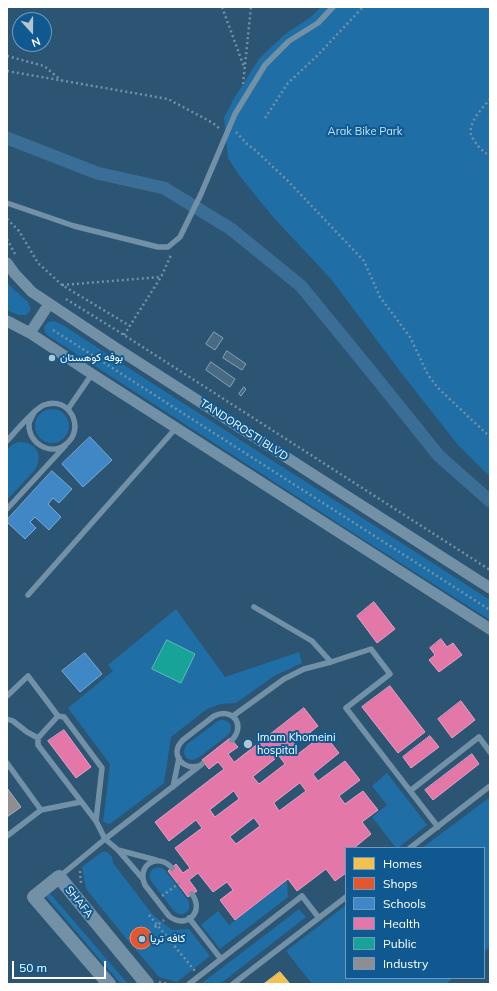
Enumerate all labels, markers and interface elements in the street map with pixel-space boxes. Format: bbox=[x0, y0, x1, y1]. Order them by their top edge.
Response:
north arrow bbox=[12, 12, 52, 52]
text: N bbox=[30, 34, 42, 50]
park label: Arak Bike Park bbox=[328, 125, 402, 139]
place label: بوفه کوهستان bbox=[60, 351, 123, 365]
marker: بوفه کوهستان bbox=[47, 353, 57, 363]
street label: TANDOROSTI BLVD bbox=[198, 397, 290, 463]
place label: Imam Khomeini hospital bbox=[257, 731, 336, 757]
marker: Imam Khomeini hospital bbox=[242, 738, 254, 750]
legend bbox=[345, 847, 485, 979]
text: Homes bbox=[383, 856, 422, 871]
text: Shops bbox=[383, 876, 418, 891]
street label: SHAFA bbox=[62, 883, 96, 921]
text: Schools bbox=[383, 896, 426, 911]
text: Health bbox=[383, 916, 420, 931]
place label: کافه تریا bbox=[150, 932, 185, 946]
marker: کافه تریا bbox=[137, 934, 147, 944]
text: Public bbox=[383, 936, 417, 951]
scale bar bbox=[14, 953, 108, 979]
text: Industry bbox=[383, 956, 428, 971]
text: 50 m bbox=[19, 960, 47, 975]

